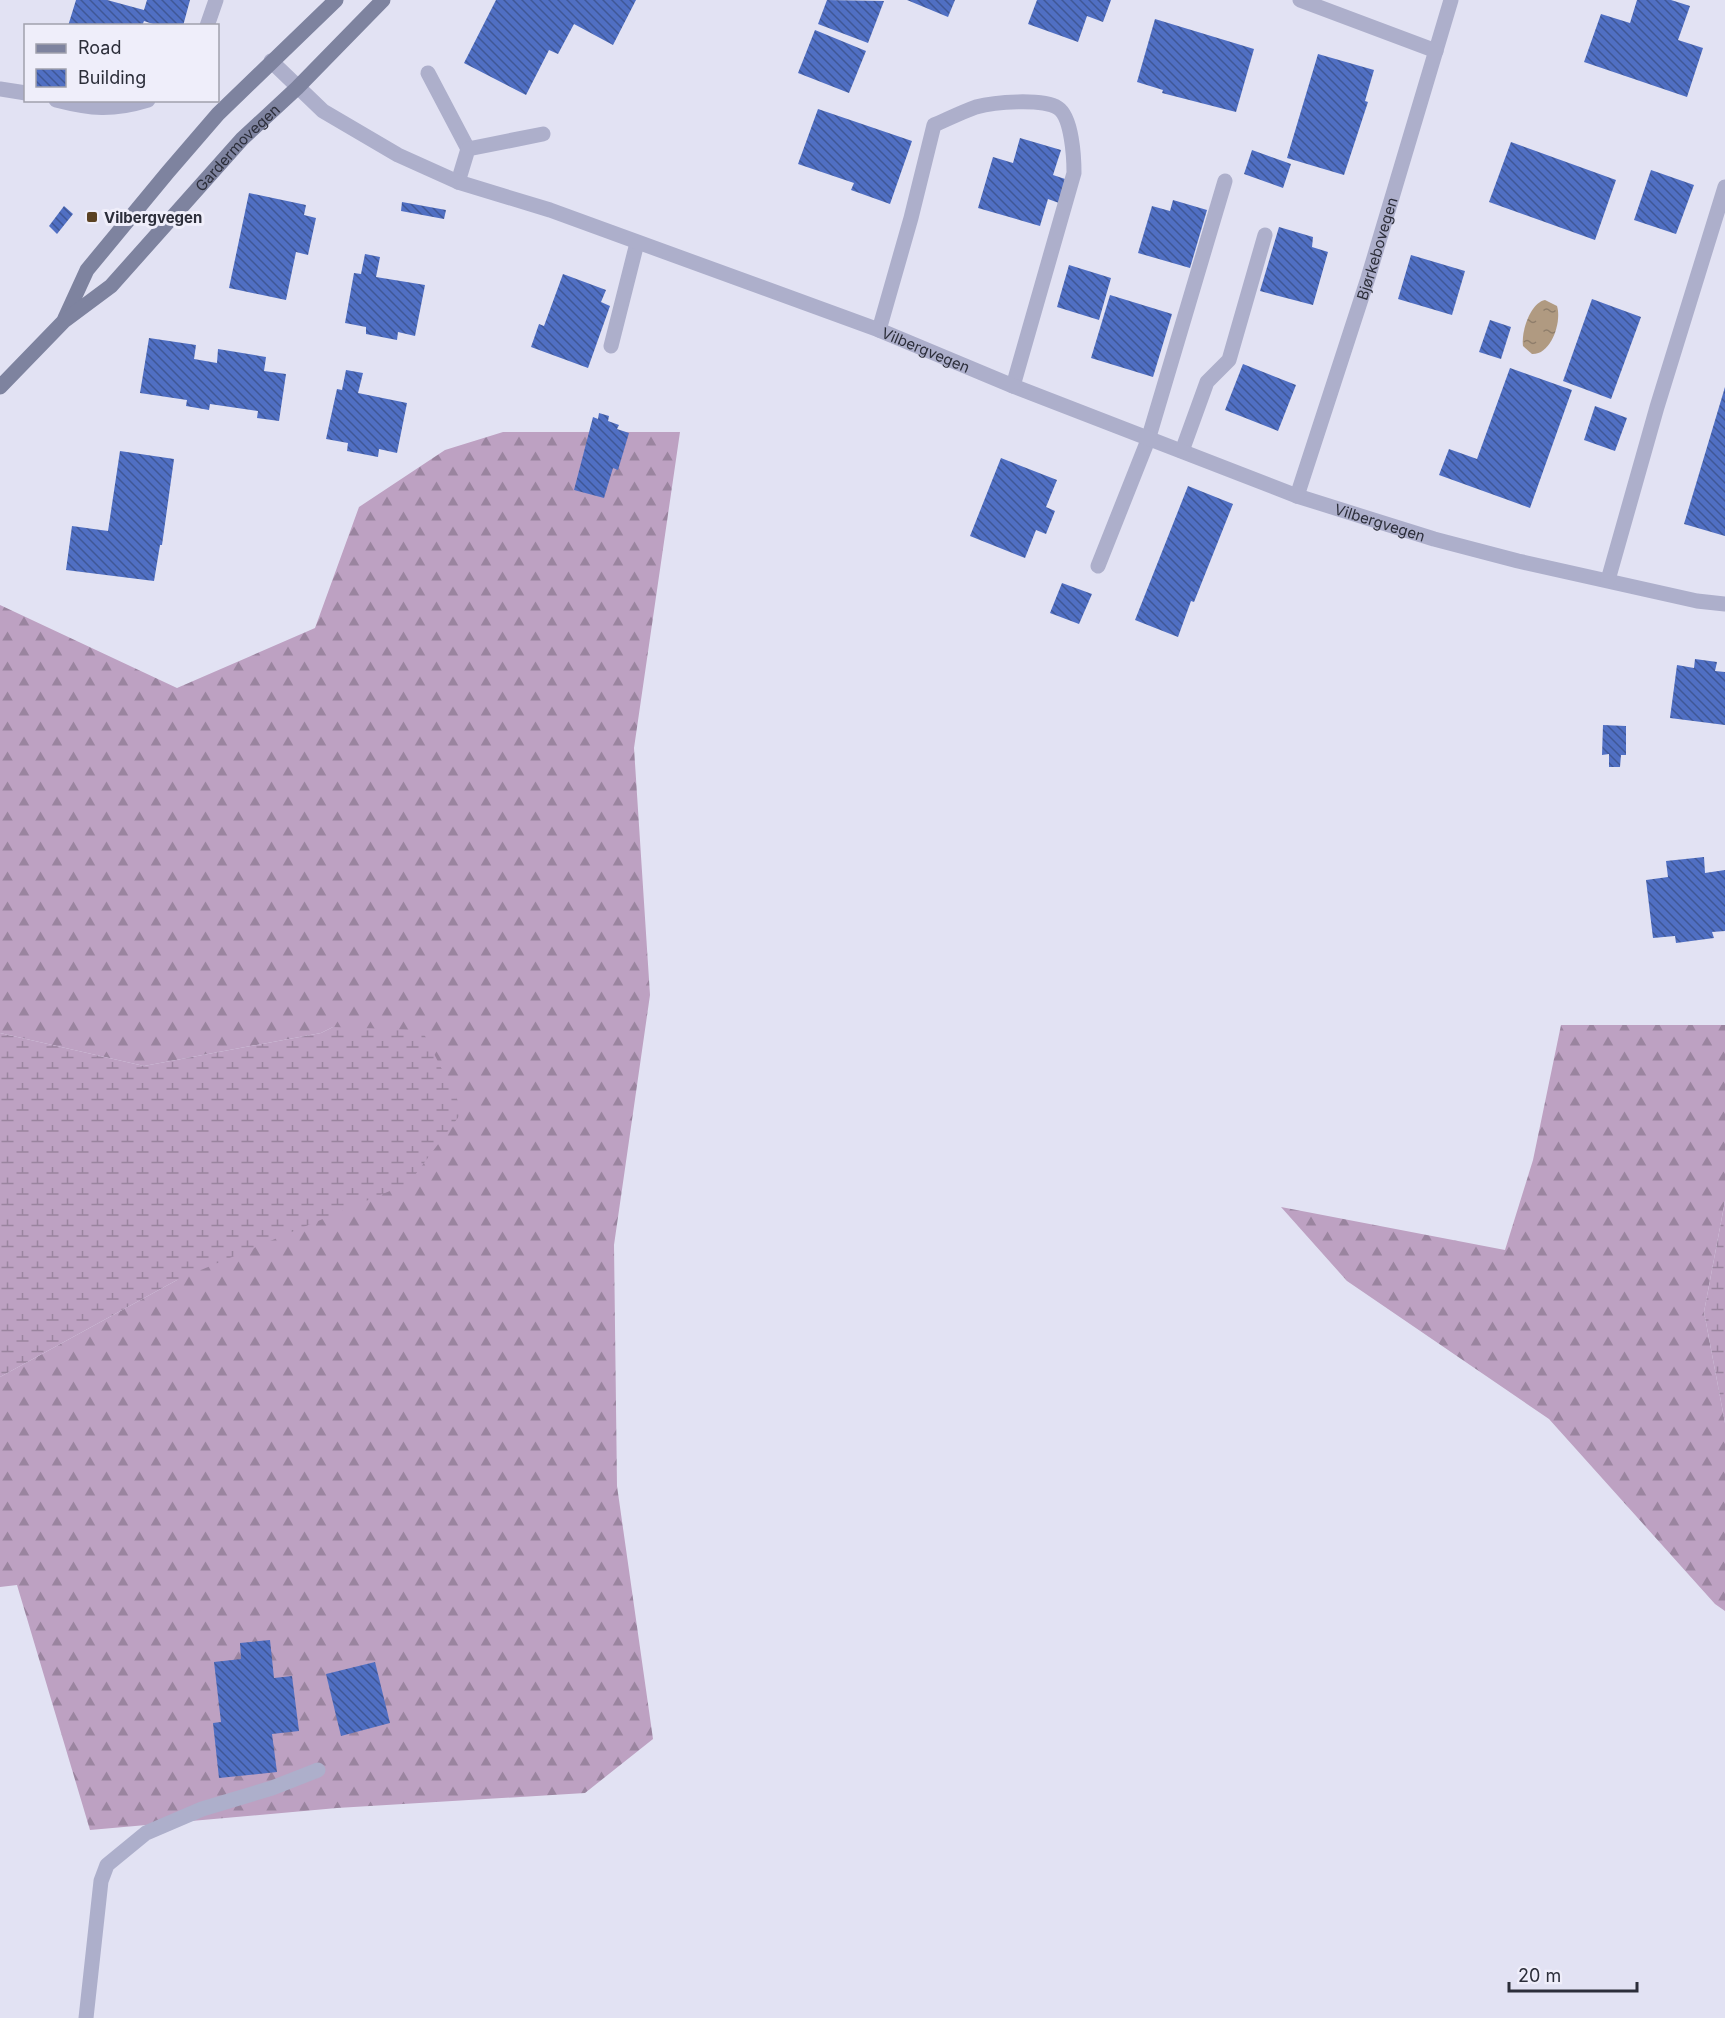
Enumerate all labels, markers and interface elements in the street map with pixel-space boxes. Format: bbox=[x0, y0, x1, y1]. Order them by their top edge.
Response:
legend bbox=[24, 24, 219, 102]
text: Road bbox=[78, 37, 121, 58]
text: Building bbox=[78, 67, 146, 88]
street label: Gardermovegen bbox=[191, 100, 283, 195]
street label: Bjørkebovegen bbox=[1352, 195, 1401, 302]
place label: Vilbergvegen bbox=[104, 208, 202, 227]
marker: Vilbergvegen bbox=[85, 210, 99, 224]
street label: Vilbergvegen bbox=[879, 323, 973, 376]
street label: Vilbergvegen bbox=[1332, 499, 1428, 545]
scale bar bbox=[1509, 1955, 1636, 1993]
text: 20 m bbox=[1518, 1965, 1561, 1986]

